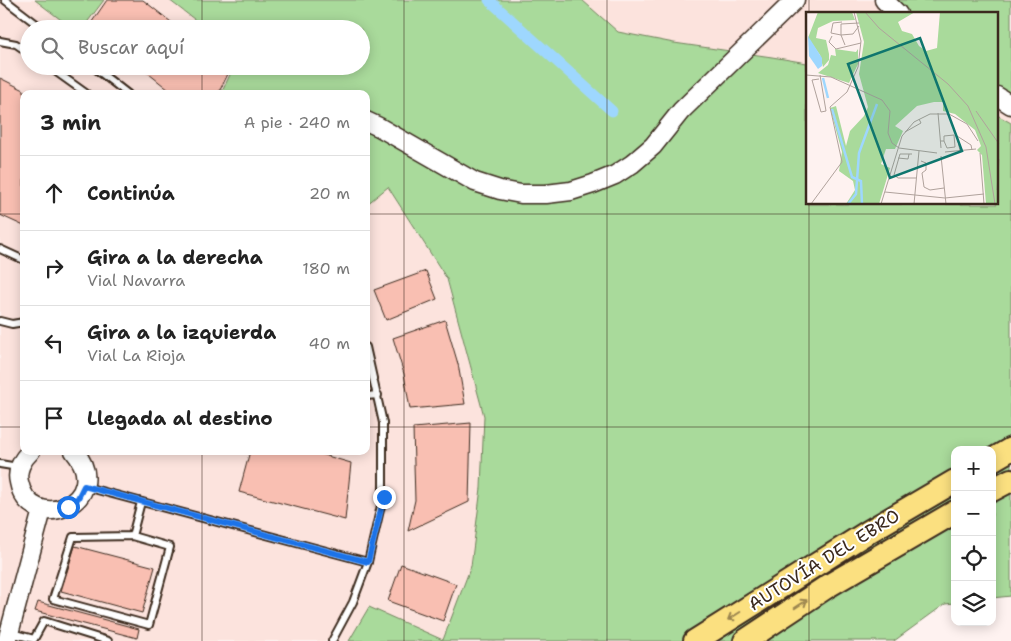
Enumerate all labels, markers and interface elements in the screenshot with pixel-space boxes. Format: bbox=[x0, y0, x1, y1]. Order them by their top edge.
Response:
inset map bbox=[806, 12, 998, 205]
search box bbox=[20, 20, 370, 75]
icon: search bbox=[38, 34, 66, 62]
text: Buscar aquí bbox=[78, 35, 184, 60]
text: 3 min bbox=[40, 109, 101, 137]
text: A pie · 240 m bbox=[244, 112, 350, 133]
icon: ahead bbox=[40, 179, 68, 207]
text: Continúa bbox=[87, 181, 175, 206]
text: 20 m bbox=[309, 183, 350, 204]
text: Gira a la derecha bbox=[87, 245, 263, 270]
icon: right bbox=[40, 254, 68, 282]
text: 180 m bbox=[302, 258, 350, 279]
text: Vial Navarra bbox=[87, 270, 185, 291]
text: Gira a la izquierda bbox=[87, 320, 276, 345]
icon: left bbox=[40, 329, 68, 357]
text: 40 m bbox=[308, 333, 350, 354]
text: Vial La Rioja bbox=[87, 345, 185, 366]
icon: arrive bbox=[40, 404, 68, 432]
text: Llegada al destino bbox=[87, 406, 273, 431]
map controls bbox=[951, 446, 996, 626]
button: + bbox=[951, 446, 996, 491]
route end bbox=[373, 486, 396, 509]
button: − bbox=[951, 491, 996, 536]
route start bbox=[57, 496, 80, 519]
street label: AUTOVÍA DEL EBRO bbox=[744, 504, 904, 616]
button: locate bbox=[951, 536, 996, 581]
button: layers bbox=[951, 581, 996, 626]
one-way arrow bbox=[793, 599, 807, 609]
one-way arrow bbox=[727, 611, 741, 621]

